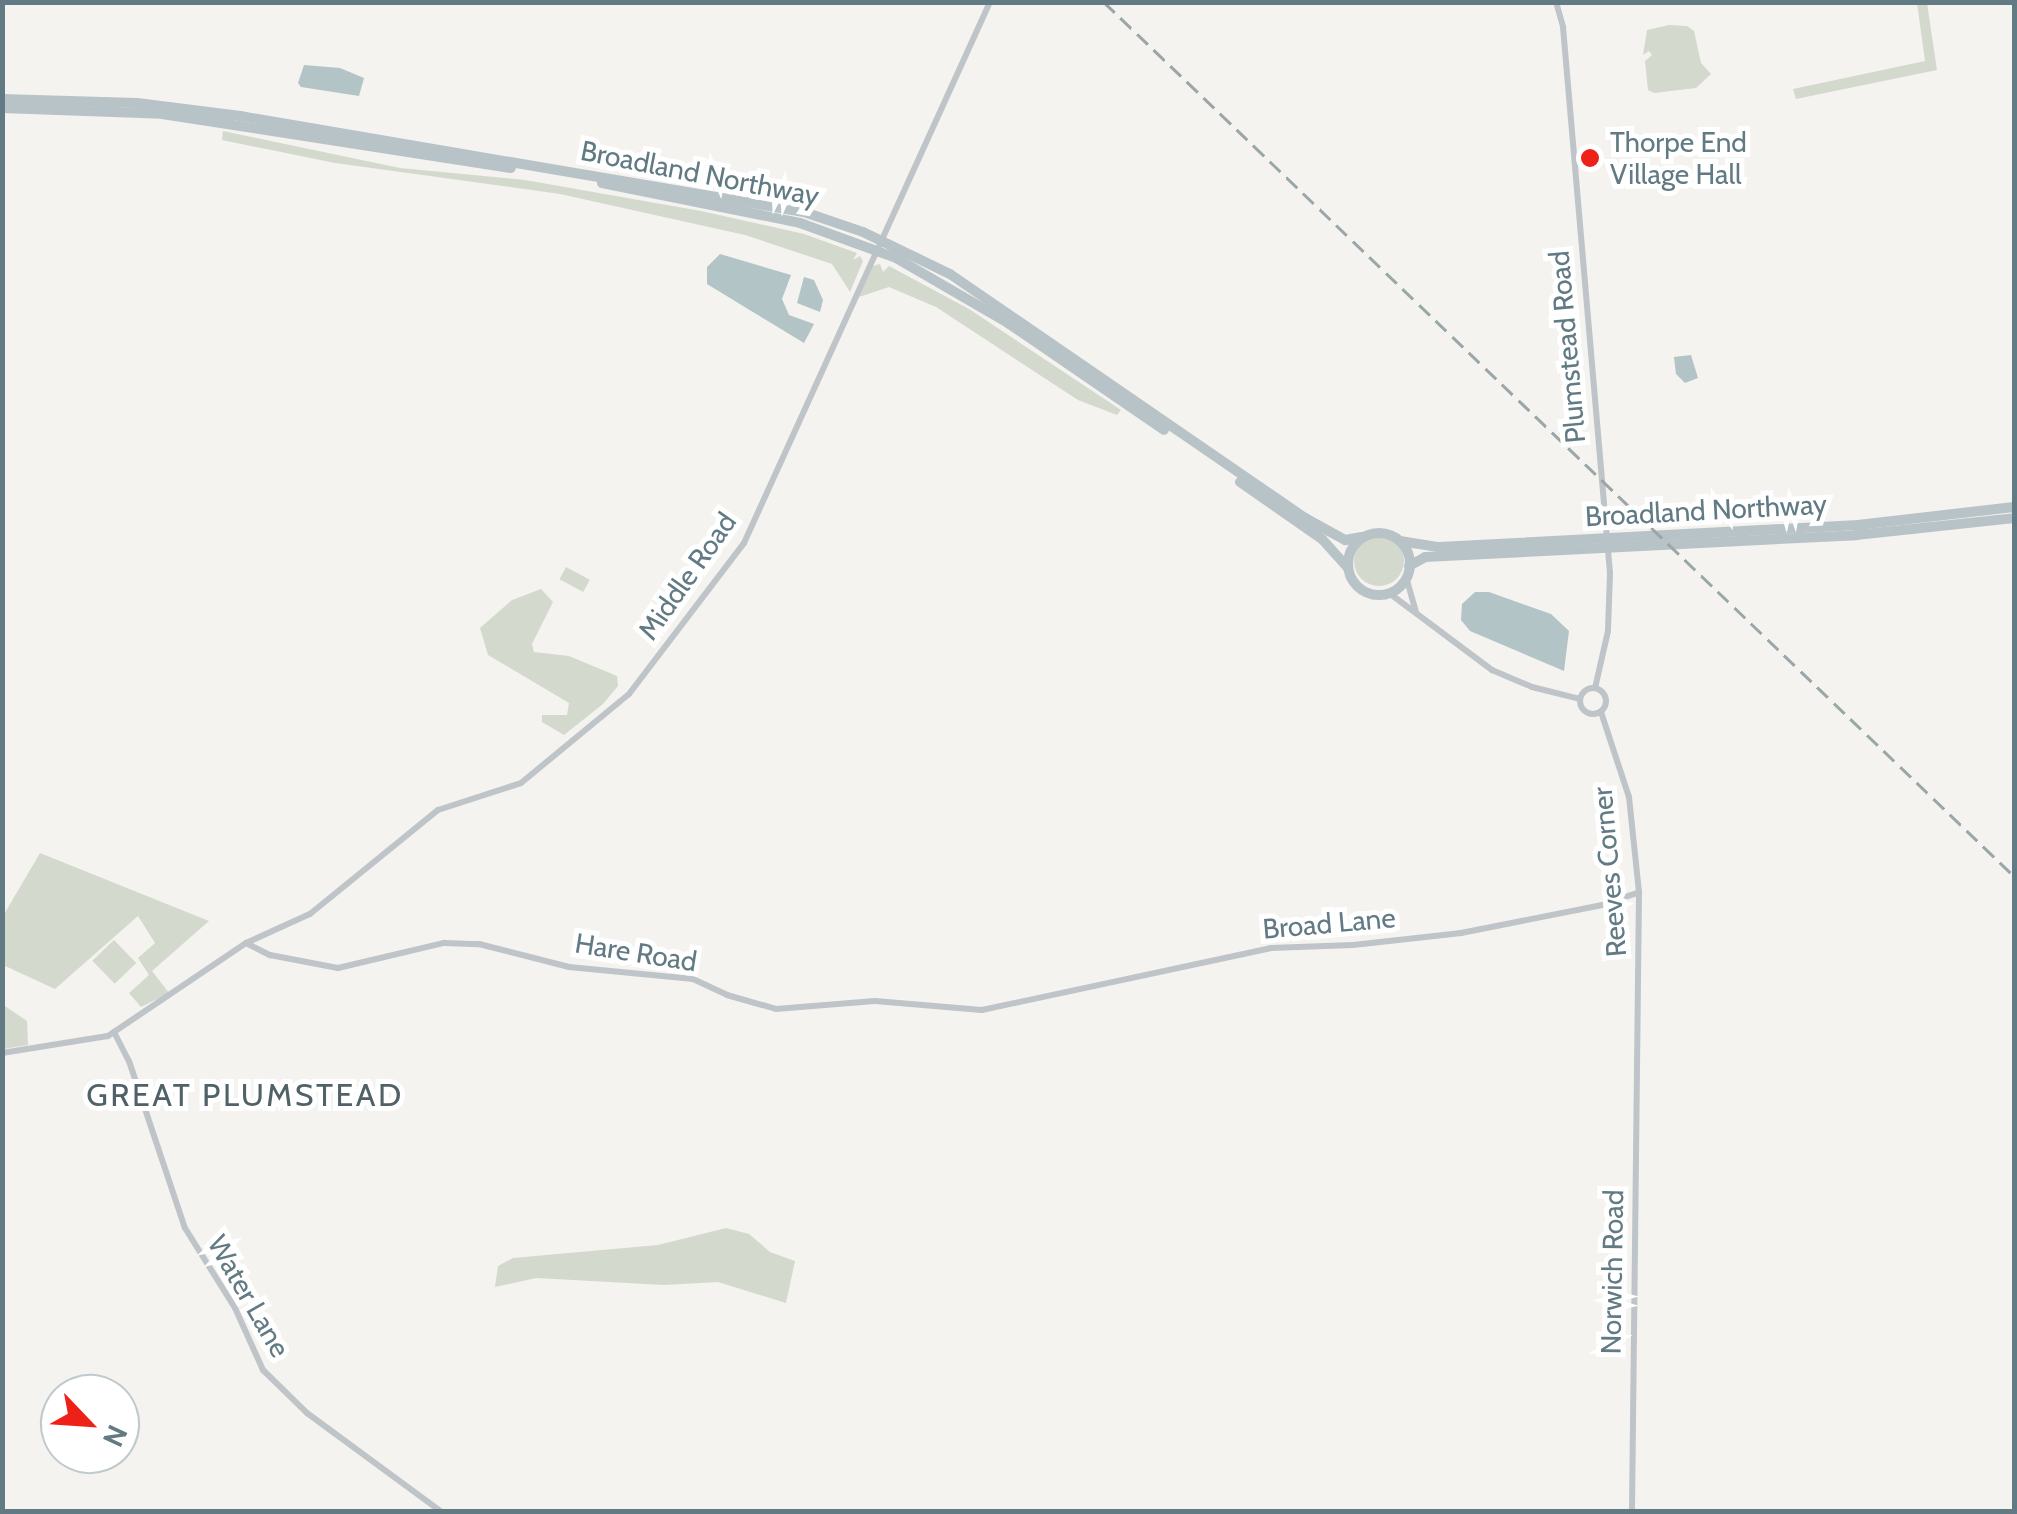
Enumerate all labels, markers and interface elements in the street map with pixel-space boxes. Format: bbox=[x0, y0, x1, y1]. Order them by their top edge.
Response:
place label: Thorpe End Village Hall bbox=[1610, 125, 1747, 191]
street label: Broadland Northway bbox=[578, 133, 822, 213]
marker: Thorpe End Village Hall bbox=[1579, 147, 1601, 169]
street label: Plumstead Road bbox=[1542, 249, 1592, 445]
street label: Broadland Northway bbox=[1584, 487, 1828, 533]
street label: Middle Road bbox=[631, 506, 743, 646]
street label: Reeves Corner bbox=[1585, 786, 1633, 958]
street label: Broad Lane bbox=[1261, 900, 1397, 946]
street label: Hare Road bbox=[573, 926, 699, 978]
district label: GREAT PLUMSTEAD bbox=[86, 1076, 404, 1114]
street label: Norwich Road bbox=[1594, 1189, 1630, 1355]
street label: Water Lane bbox=[201, 1229, 297, 1363]
north arrow bbox=[40, 1374, 140, 1474]
text: N bbox=[96, 1420, 135, 1452]

